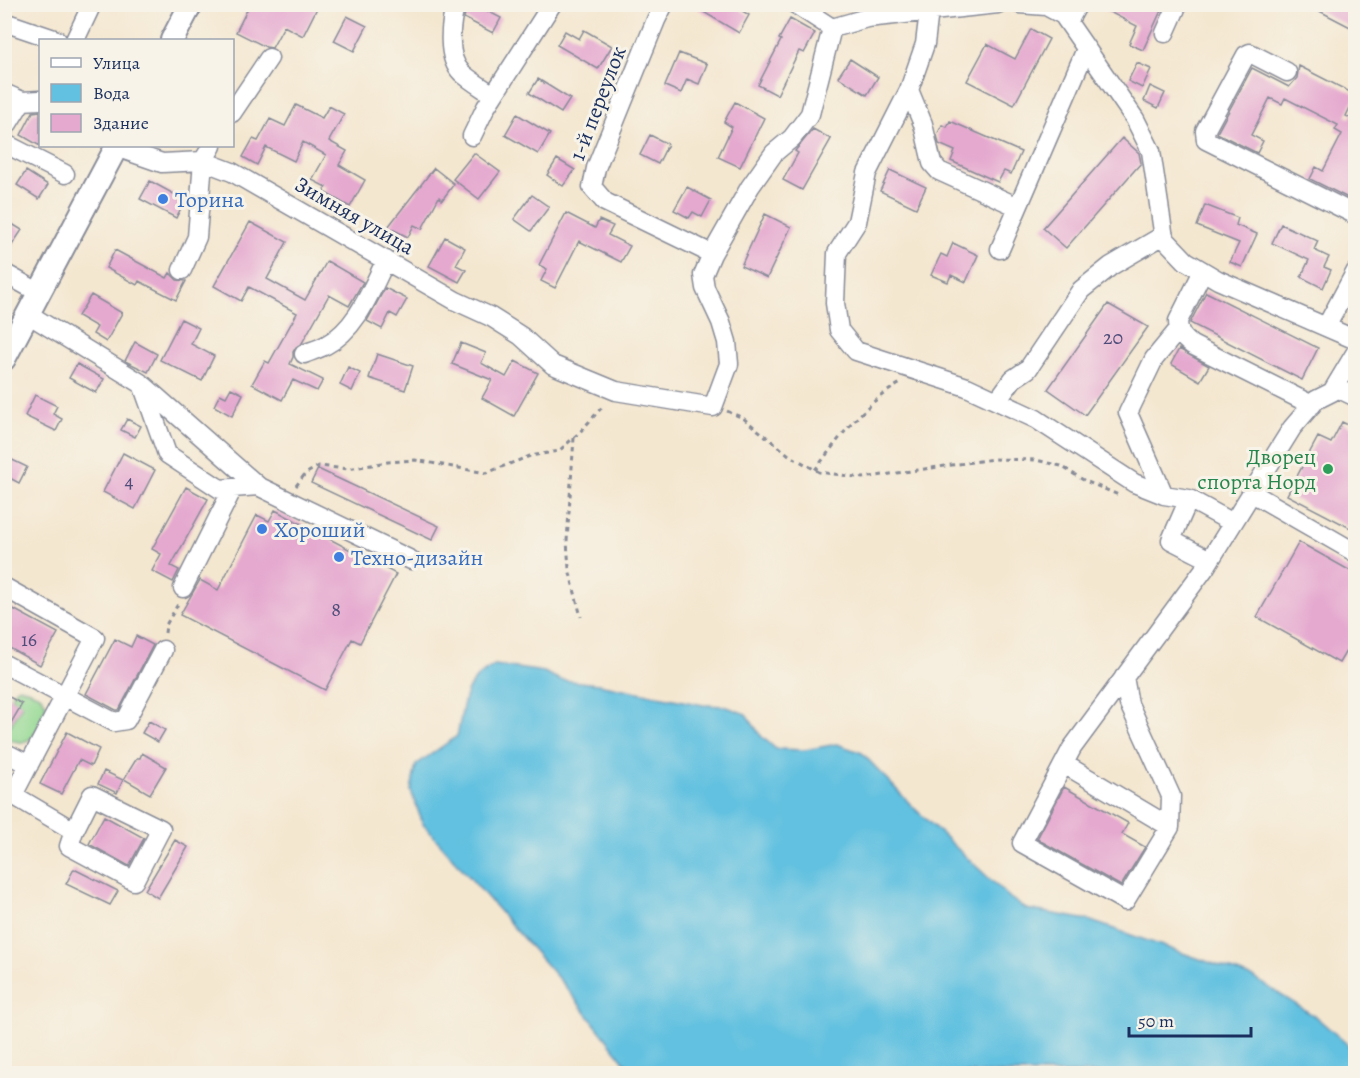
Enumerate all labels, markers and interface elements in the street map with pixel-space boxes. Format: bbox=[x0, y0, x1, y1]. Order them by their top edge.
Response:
legend bbox=[39, 39, 234, 147]
street label: 1-й переулок bbox=[562, 42, 634, 165]
text: Улица bbox=[93, 51, 141, 75]
text: Вода bbox=[93, 81, 131, 105]
text: Здание bbox=[93, 111, 149, 135]
street label: Зимняя улица bbox=[289, 169, 421, 263]
place label: Торина bbox=[175, 185, 245, 215]
marker: Торина bbox=[156, 192, 170, 206]
house number: 20 bbox=[1103, 324, 1123, 351]
place label: Дворец спорта Норд bbox=[1197, 442, 1316, 497]
marker: Дворец спорта Норд bbox=[1321, 462, 1335, 476]
house number: 4 bbox=[124, 468, 134, 495]
place label: Хороший bbox=[274, 515, 365, 545]
marker: Хороший bbox=[255, 522, 269, 536]
place label: Техно-дизайн bbox=[351, 543, 483, 573]
marker: Техно-дизайн bbox=[332, 550, 346, 564]
house number: 8 bbox=[331, 596, 341, 623]
house number: 16 bbox=[21, 626, 37, 653]
scale bar bbox=[1129, 1000, 1250, 1038]
text: 50 m bbox=[1138, 1009, 1174, 1033]

